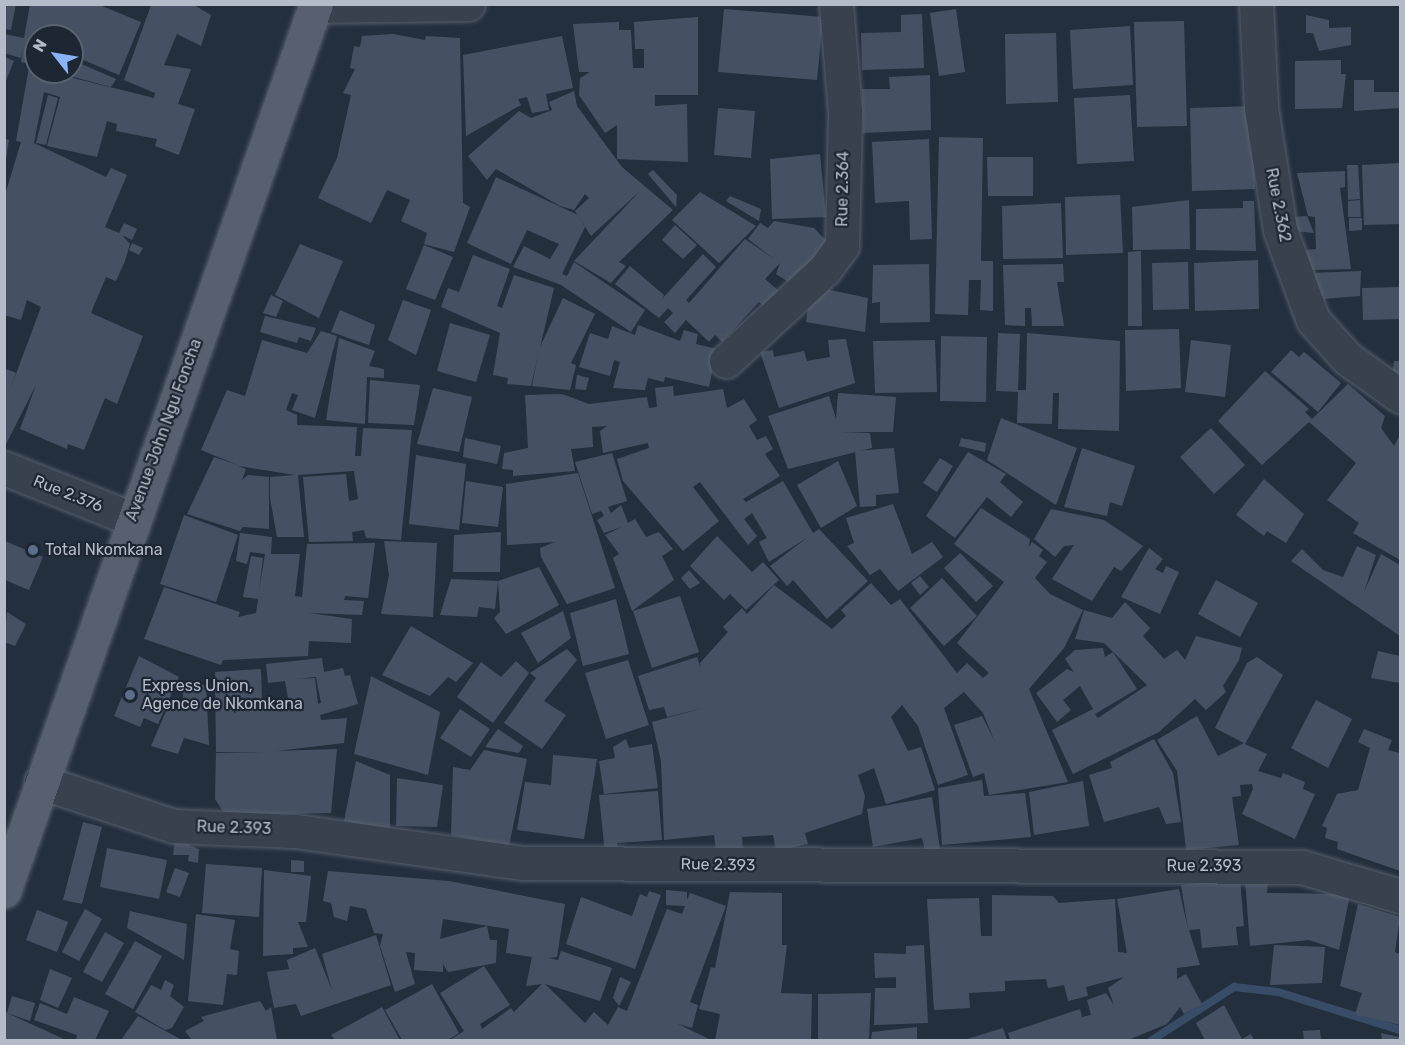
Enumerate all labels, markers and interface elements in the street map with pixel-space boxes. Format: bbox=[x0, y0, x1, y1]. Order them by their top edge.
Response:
north arrow bbox=[24, 24, 84, 84]
text: N bbox=[29, 36, 51, 55]
street label: Rue 2.364 bbox=[833, 151, 853, 227]
street label: Rue 2.362 bbox=[1261, 166, 1295, 244]
street label: Avenue John Ngu Foncha bbox=[122, 336, 206, 524]
street label: Rue 2.376 bbox=[30, 471, 106, 517]
place label: Total Nkomkana bbox=[45, 540, 163, 560]
marker: Total Nkomkana bbox=[26, 543, 40, 557]
place label: Express Union, Agence de Nkomkana bbox=[142, 676, 303, 714]
marker: Express Union, Agence de Nkomkana bbox=[123, 688, 137, 702]
street label: Rue 2.393 bbox=[196, 817, 272, 839]
street label: Rue 2.393 bbox=[680, 855, 756, 875]
street label: Rue 2.393 bbox=[1167, 856, 1241, 876]

